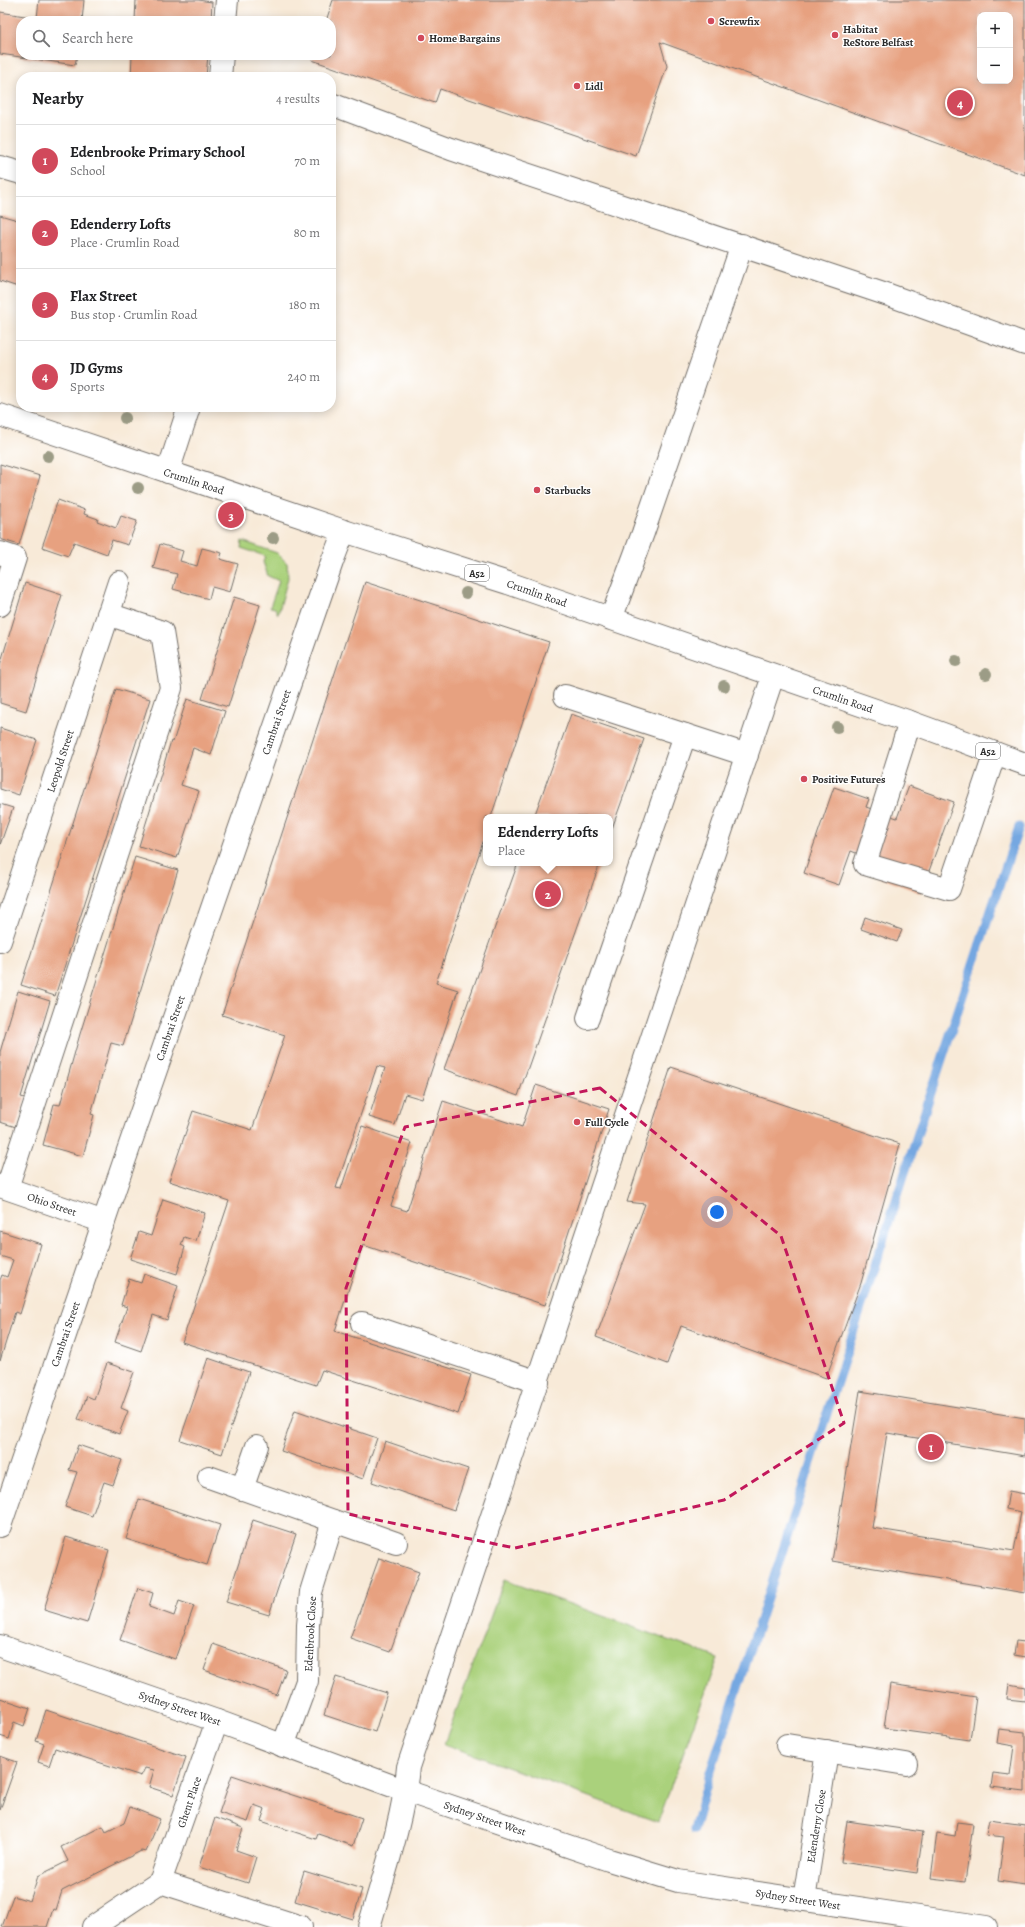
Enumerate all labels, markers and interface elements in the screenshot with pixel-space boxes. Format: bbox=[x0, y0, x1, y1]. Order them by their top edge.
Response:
map controls bbox=[977, 12, 1013, 84]
button: + bbox=[977, 12, 1013, 48]
place label: Screwfix bbox=[719, 14, 760, 29]
search box bbox=[16, 16, 336, 60]
marker: Screwfix bbox=[706, 16, 716, 26]
place label: Habitat ReStore Belfast bbox=[843, 22, 914, 50]
icon: search bbox=[30, 27, 52, 49]
text: Search here bbox=[62, 28, 133, 48]
marker: Habitat ReStore Belfast bbox=[830, 30, 840, 40]
place label: Home Bargains bbox=[429, 31, 501, 46]
marker: Home Bargains bbox=[416, 33, 426, 43]
button: − bbox=[977, 48, 1013, 84]
place label: Lidl bbox=[585, 79, 603, 94]
marker: Lidl bbox=[572, 81, 582, 91]
text: Nearby bbox=[32, 87, 83, 110]
pin: 4 bbox=[947, 88, 973, 118]
text: 4 results bbox=[276, 90, 320, 107]
text: Edenbrooke Primary School bbox=[70, 142, 245, 162]
text: 1 bbox=[43, 152, 47, 169]
text: 70 m bbox=[294, 152, 320, 169]
text: School bbox=[70, 162, 105, 179]
text: Edenderry Lofts bbox=[70, 214, 171, 234]
text: 2 bbox=[42, 224, 48, 241]
text: 80 m bbox=[293, 224, 320, 241]
text: Place · Crumlin Road bbox=[70, 234, 180, 251]
text: Flax Street bbox=[70, 286, 137, 306]
text: 3 bbox=[42, 296, 48, 313]
text: 180 m bbox=[289, 296, 320, 313]
text: Bus stop · Crumlin Road bbox=[70, 306, 197, 323]
text: JD Gyms bbox=[70, 358, 123, 378]
text: 4 bbox=[42, 368, 48, 385]
text: 240 m bbox=[288, 368, 320, 385]
text: Sports bbox=[70, 378, 105, 395]
street label: Crumlin Road bbox=[162, 465, 226, 498]
place label: Starbucks bbox=[545, 483, 591, 498]
marker: Starbucks bbox=[532, 485, 542, 495]
pin: 3 bbox=[218, 500, 244, 530]
road number: A52 bbox=[465, 565, 489, 581]
street label: Crumlin Road bbox=[505, 576, 569, 611]
street label: Crumlin Road bbox=[811, 682, 875, 717]
street label: Cambrai Street bbox=[258, 687, 295, 757]
street label: Leopold Street bbox=[43, 728, 78, 794]
road number: A52 bbox=[976, 743, 1000, 759]
place label: Positive Futures bbox=[812, 772, 886, 787]
marker: Positive Futures bbox=[799, 774, 809, 784]
popup bbox=[483, 814, 613, 866]
text: Edenderry Lofts bbox=[498, 822, 599, 842]
text: Place bbox=[498, 842, 525, 859]
pin: 2 bbox=[535, 879, 561, 909]
street label: Cambrai Street bbox=[152, 993, 189, 1063]
place label: Full Cycle bbox=[585, 1115, 629, 1130]
marker: Full Cycle bbox=[572, 1117, 582, 1127]
street label: Ohio Street bbox=[25, 1189, 79, 1220]
your location bbox=[707, 1202, 727, 1222]
street label: Cambrai Street bbox=[47, 1299, 84, 1369]
pin: 1 bbox=[918, 1432, 944, 1462]
street label: Edenbrook Close bbox=[301, 1596, 320, 1672]
street label: Sydney Street West bbox=[137, 1687, 223, 1730]
street label: Ghent Place bbox=[174, 1775, 205, 1830]
street label: Edenderry Close bbox=[803, 1788, 830, 1864]
street label: Sydney Street West bbox=[442, 1797, 528, 1840]
street label: Sydney Street West bbox=[754, 1885, 842, 1914]

